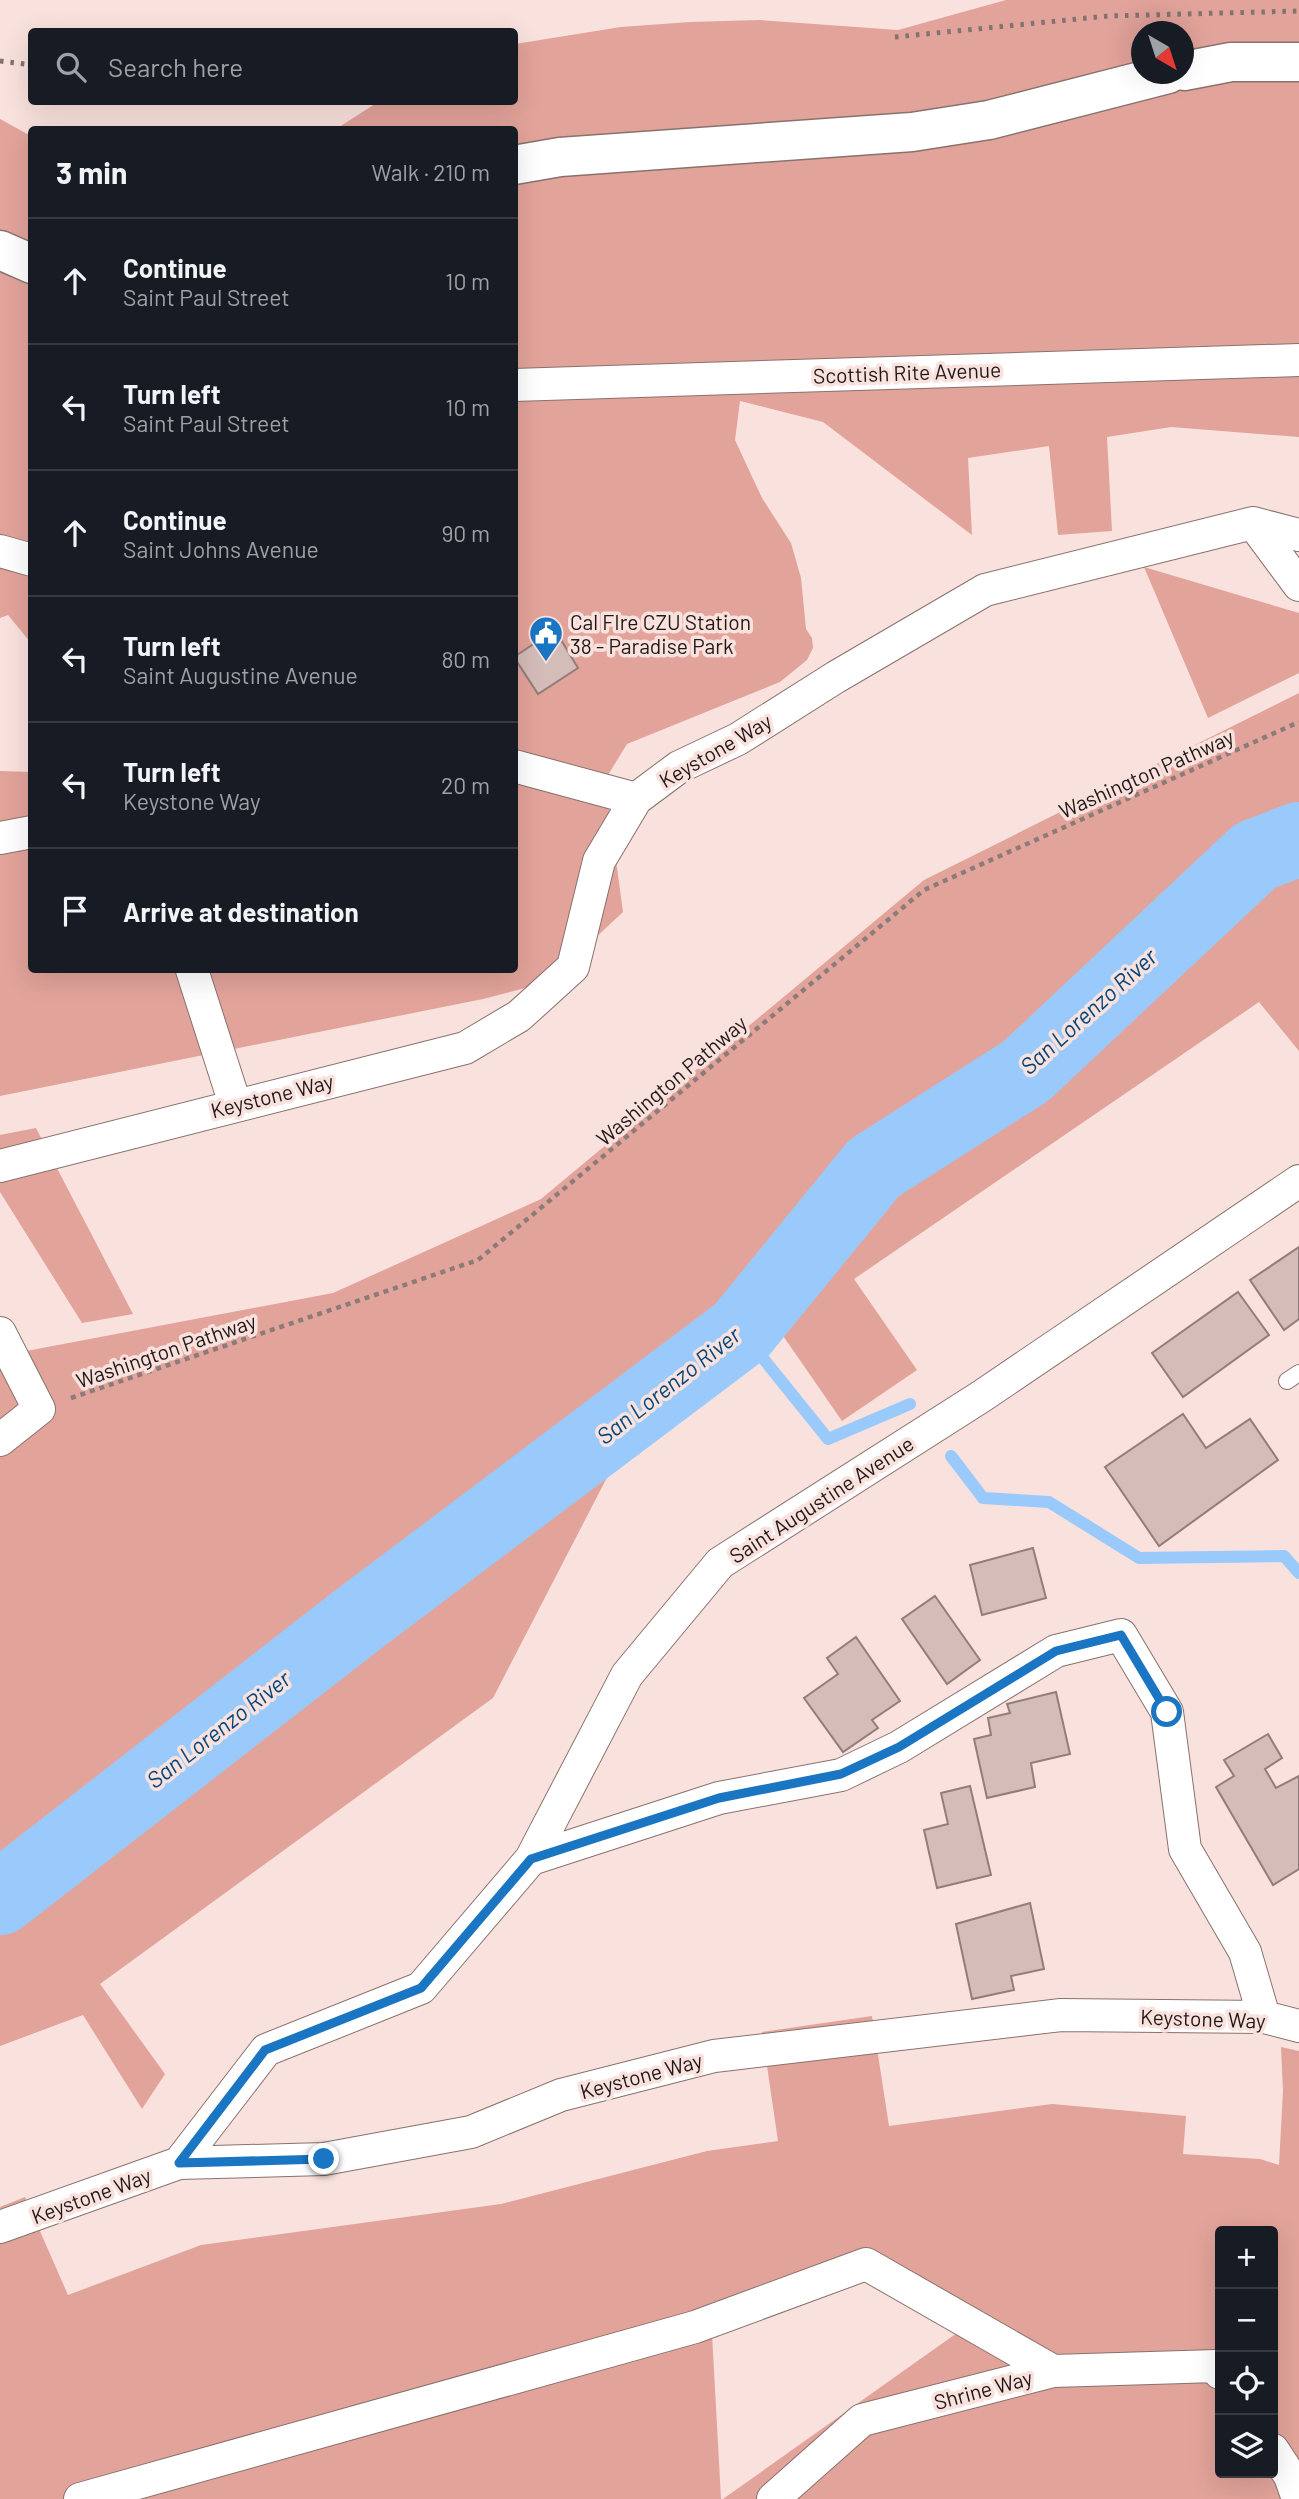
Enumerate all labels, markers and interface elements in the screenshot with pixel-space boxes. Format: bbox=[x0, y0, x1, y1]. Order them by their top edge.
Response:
north arrow bbox=[1131, 21, 1194, 84]
search box bbox=[28, 28, 518, 105]
icon: search bbox=[52, 48, 90, 86]
text: Search here bbox=[108, 51, 243, 82]
text: 3 min bbox=[56, 154, 127, 190]
text: Walk · 210 m bbox=[372, 158, 490, 186]
text: Continue bbox=[123, 252, 227, 283]
icon: ahead bbox=[56, 262, 94, 300]
text: 10 m bbox=[445, 267, 490, 295]
text: Saint Paul Street bbox=[123, 283, 290, 311]
street label: Scottish Rite Avenue bbox=[812, 356, 1002, 388]
text: Turn left bbox=[123, 378, 221, 409]
icon: left bbox=[56, 388, 94, 426]
text: 10 m bbox=[445, 393, 490, 421]
text: Saint Paul Street bbox=[123, 409, 290, 437]
text: Continue bbox=[123, 504, 227, 535]
icon: ahead bbox=[56, 514, 94, 552]
text: 90 m bbox=[441, 519, 490, 547]
text: Saint Johns Avenue bbox=[123, 535, 319, 563]
place label: Cal FIre CZU Station 38 - Paradise Park bbox=[570, 609, 751, 658]
public building icon: Cal FIre CZU Station 38 - Paradise Park bbox=[527, 614, 565, 663]
text: Turn left bbox=[123, 630, 221, 661]
icon: left bbox=[56, 640, 94, 678]
text: 80 m bbox=[441, 645, 490, 673]
text: Saint Augustine Avenue bbox=[123, 661, 358, 689]
street label: Keystone Way bbox=[654, 708, 776, 792]
street label: Washington Pathway bbox=[1055, 723, 1238, 823]
text: Turn left bbox=[123, 756, 221, 787]
icon: left bbox=[56, 766, 94, 804]
text: 20 m bbox=[441, 771, 490, 799]
text: Keystone Way bbox=[123, 787, 261, 815]
icon: arrive bbox=[56, 892, 94, 930]
text: Arrive at destination bbox=[123, 896, 359, 927]
water label: San Lorenzo River bbox=[1014, 942, 1163, 1080]
street label: Washington Pathway bbox=[591, 1010, 752, 1150]
street label: Keystone Way bbox=[208, 1068, 336, 1122]
street label: Washington Pathway bbox=[73, 1307, 260, 1393]
water label: San Lorenzo River bbox=[591, 1320, 746, 1450]
street label: Saint Augustine Avenue bbox=[724, 1430, 918, 1568]
water label: San Lorenzo River bbox=[141, 1664, 296, 1794]
route start bbox=[1151, 1696, 1182, 1727]
street label: Keystone Way bbox=[1140, 2003, 1267, 2033]
street label: Keystone Way bbox=[577, 2047, 705, 2103]
route end bbox=[308, 2143, 339, 2174]
street label: Keystone Way bbox=[28, 2162, 155, 2228]
map controls bbox=[1215, 2226, 1278, 2478]
button: + bbox=[1215, 2226, 1278, 2289]
button: − bbox=[1215, 2289, 1278, 2352]
button: locate bbox=[1215, 2352, 1278, 2415]
street label: Shrine Way bbox=[931, 2364, 1035, 2414]
button: layers bbox=[1215, 2415, 1278, 2478]

